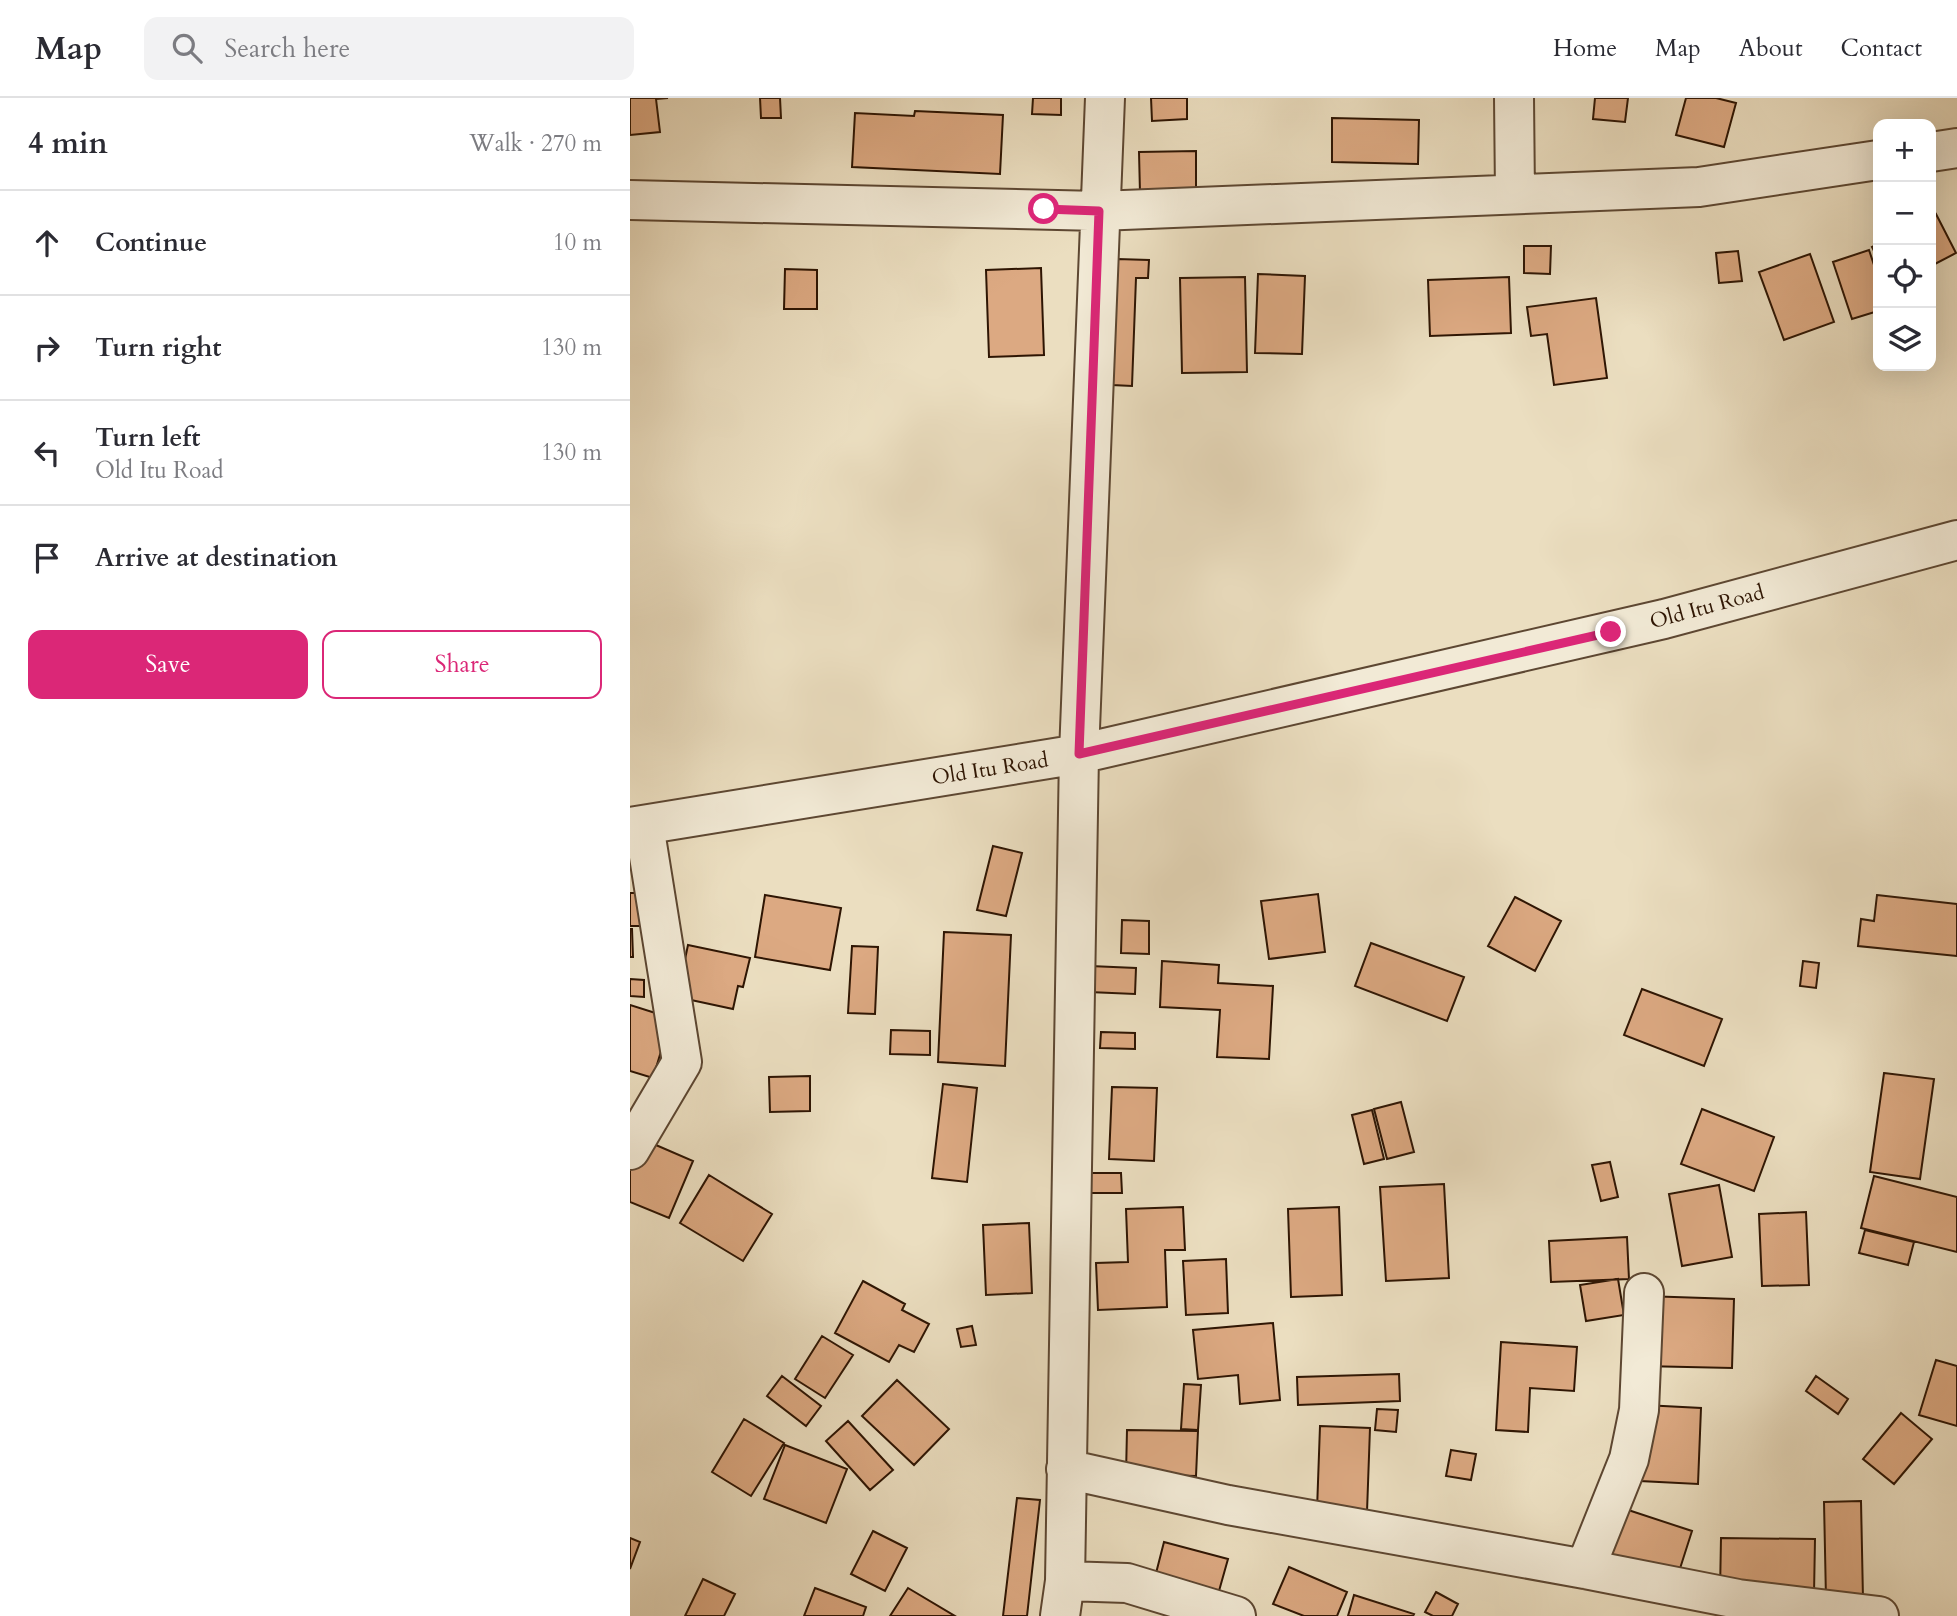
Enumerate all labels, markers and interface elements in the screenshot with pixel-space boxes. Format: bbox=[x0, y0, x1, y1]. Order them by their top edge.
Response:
search box bbox=[144, 17, 634, 80]
text: Map bbox=[35, 26, 102, 71]
icon: search bbox=[168, 29, 206, 67]
text: Search here bbox=[224, 31, 350, 66]
text: Home bbox=[1553, 32, 1617, 65]
text: Map bbox=[1655, 32, 1701, 65]
text: About bbox=[1739, 32, 1803, 65]
text: Contact bbox=[1841, 32, 1922, 65]
map controls bbox=[1873, 119, 1936, 371]
button: + bbox=[1873, 119, 1936, 182]
text: 4 min bbox=[28, 123, 108, 164]
text: Walk · 270 m bbox=[469, 128, 602, 159]
button: − bbox=[1873, 182, 1936, 245]
route start bbox=[1028, 193, 1059, 224]
icon: ahead bbox=[28, 224, 66, 262]
text: Continue bbox=[95, 225, 207, 260]
text: 10 m bbox=[553, 227, 602, 258]
button: locate bbox=[1873, 245, 1936, 308]
button: layers bbox=[1873, 308, 1936, 371]
icon: right bbox=[28, 329, 66, 367]
text: Turn right bbox=[95, 330, 222, 365]
text: 130 m bbox=[541, 332, 602, 363]
text: Turn left bbox=[95, 420, 200, 455]
icon: left bbox=[28, 434, 66, 472]
text: 130 m bbox=[541, 437, 602, 468]
text: Old Itu Road bbox=[95, 455, 224, 486]
icon: arrive bbox=[28, 539, 66, 577]
text: Arrive at destination bbox=[95, 540, 338, 575]
street label: Old Itu Road bbox=[1647, 578, 1767, 636]
route end bbox=[1595, 616, 1626, 647]
button: Save bbox=[28, 630, 308, 699]
button: Share bbox=[322, 630, 602, 699]
street label: Old Itu Road bbox=[930, 745, 1050, 793]

